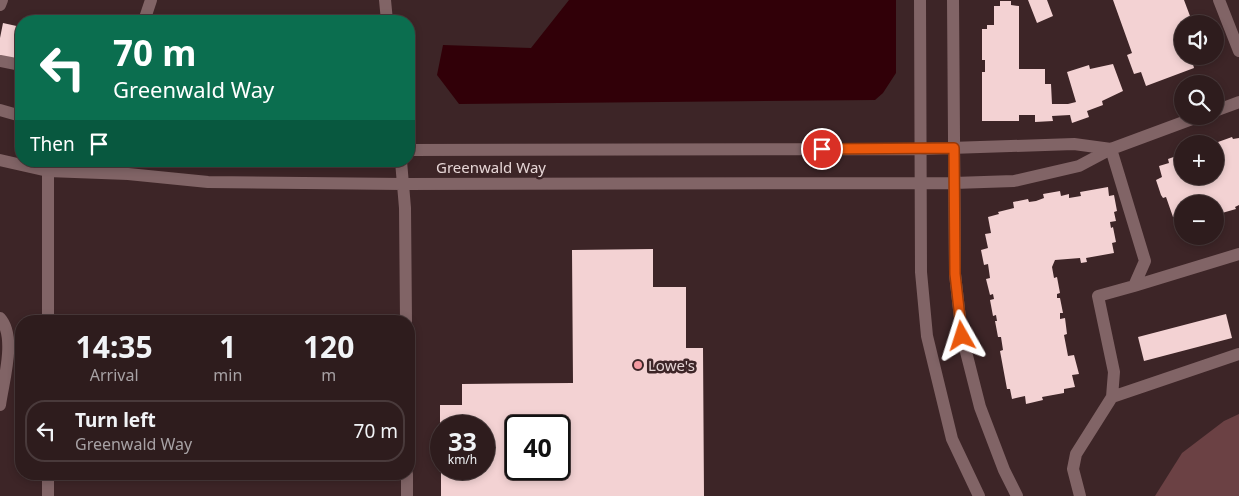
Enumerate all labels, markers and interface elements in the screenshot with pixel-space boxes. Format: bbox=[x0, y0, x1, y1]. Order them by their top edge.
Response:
map controls bbox=[1174, 15, 1224, 245]
button: sound bbox=[1174, 15, 1224, 65]
text: 70 m bbox=[113, 29, 196, 76]
icon: left bbox=[30, 35, 95, 100]
text: Greenwald Way bbox=[113, 74, 274, 104]
button: search bbox=[1174, 75, 1224, 125]
pin bbox=[801, 128, 843, 170]
icon: arrive bbox=[85, 130, 113, 158]
text: Then bbox=[30, 131, 75, 157]
icon: arrive bbox=[808, 135, 836, 163]
button: + bbox=[1174, 135, 1224, 185]
street label: Greenwald Way bbox=[436, 157, 546, 177]
button: − bbox=[1174, 195, 1224, 245]
position arrow bbox=[935, 309, 987, 361]
text: 14:35 bbox=[76, 326, 153, 367]
text: 1 bbox=[219, 326, 236, 367]
text: 120 bbox=[303, 326, 354, 367]
place label: Lowe's bbox=[648, 355, 695, 375]
marker: Lowe's bbox=[632, 359, 644, 371]
text: Arrival bbox=[90, 364, 139, 386]
text: min bbox=[213, 364, 242, 386]
text: m bbox=[321, 364, 336, 386]
text: Turn left bbox=[75, 407, 156, 433]
speed limit sign: 40 bbox=[505, 415, 570, 480]
icon: left bbox=[32, 417, 60, 445]
text: 70 m bbox=[354, 418, 398, 444]
text: 33 bbox=[448, 424, 477, 458]
text: Greenwald Way bbox=[75, 433, 192, 455]
text: km/h bbox=[448, 451, 477, 468]

